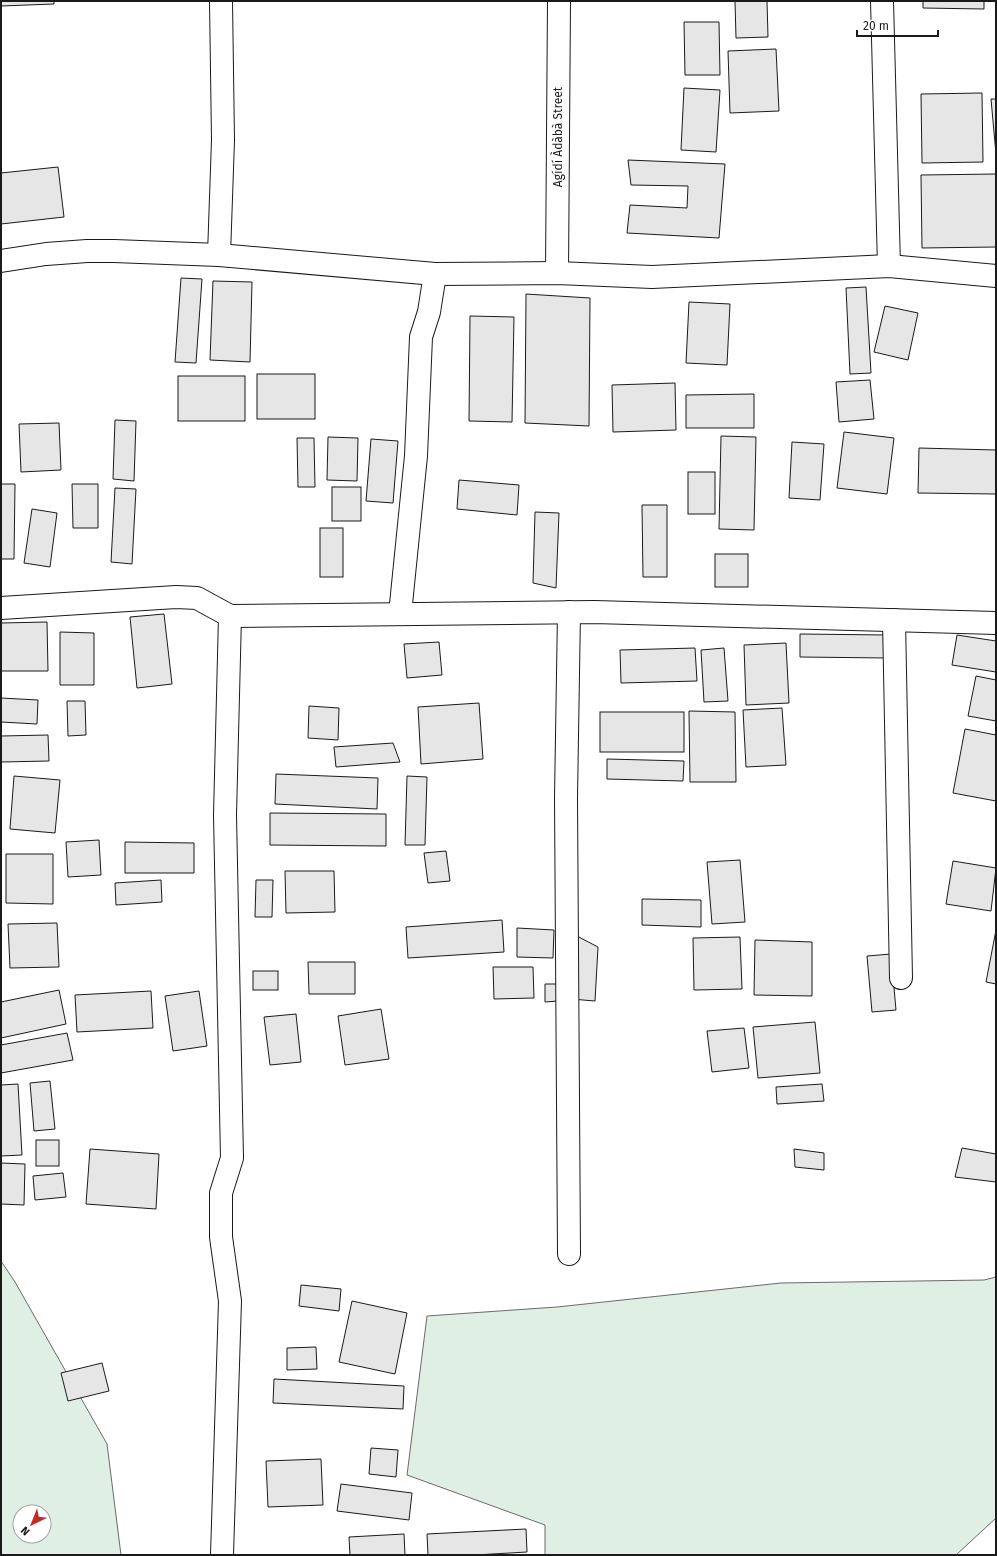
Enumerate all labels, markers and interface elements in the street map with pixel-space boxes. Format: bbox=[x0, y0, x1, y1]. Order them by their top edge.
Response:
scale bar bbox=[857, 12, 938, 38]
text: 20 m bbox=[863, 19, 889, 33]
street label: Agídí Àdàbà Street bbox=[550, 86, 565, 187]
north arrow bbox=[12, 1504, 52, 1544]
text: N bbox=[18, 1524, 33, 1538]

